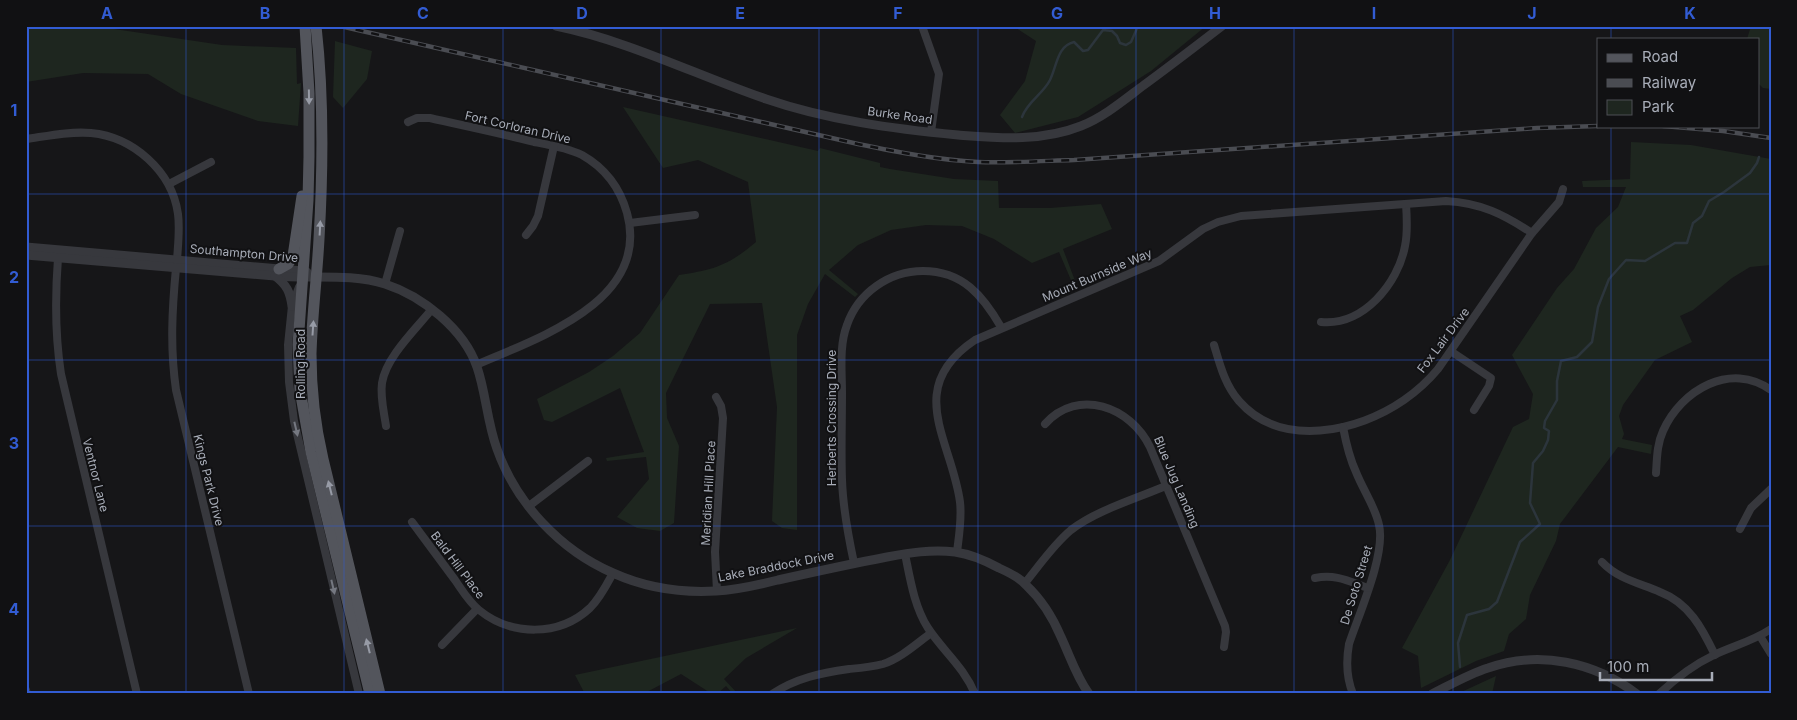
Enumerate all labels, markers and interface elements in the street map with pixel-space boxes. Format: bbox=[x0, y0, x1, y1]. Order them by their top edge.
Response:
text: A bbox=[101, 3, 113, 23]
text: B bbox=[260, 3, 270, 23]
text: C bbox=[417, 3, 429, 23]
text: D bbox=[576, 3, 588, 23]
text: E bbox=[735, 3, 745, 23]
text: F bbox=[893, 3, 903, 23]
text: G bbox=[1051, 3, 1063, 23]
text: H bbox=[1209, 3, 1221, 23]
text: I bbox=[1372, 3, 1376, 23]
text: J bbox=[1527, 3, 1537, 23]
text: K bbox=[1684, 3, 1696, 23]
legend bbox=[1597, 38, 1760, 128]
text: Road bbox=[1642, 47, 1678, 66]
text: Railway bbox=[1642, 73, 1697, 92]
one-way arrow bbox=[305, 89, 313, 105]
text: Park bbox=[1642, 97, 1675, 116]
text: 1 bbox=[11, 100, 17, 120]
street label: Burke Road bbox=[867, 103, 933, 127]
street label: Fort Corloran Drive bbox=[464, 108, 572, 146]
one-way arrow bbox=[316, 220, 324, 236]
street label: Southampton Drive bbox=[189, 241, 299, 265]
street label: Mount Burnside Way bbox=[1040, 245, 1154, 305]
text: 2 bbox=[9, 267, 19, 287]
street label: Fox Lair Drive bbox=[1414, 305, 1472, 375]
one-way arrow bbox=[309, 319, 317, 335]
street label: Rolling Road bbox=[293, 329, 308, 399]
street label: Herberts Crossing Drive bbox=[824, 350, 839, 486]
one-way arrow bbox=[292, 421, 300, 436]
street label: Kings Park Drive bbox=[190, 432, 228, 528]
text: 3 bbox=[9, 433, 19, 453]
street label: Blue Jug Landing bbox=[1151, 434, 1203, 530]
street label: Ventnor Lane bbox=[80, 437, 112, 513]
street label: Meridian Hill Place bbox=[698, 440, 718, 546]
one-way arrow bbox=[326, 481, 334, 496]
street label: Bald Hill Place bbox=[428, 528, 488, 602]
street label: De Soto Street bbox=[1337, 543, 1375, 626]
street label: Lake Braddock Drive bbox=[717, 547, 835, 585]
one-way arrow bbox=[329, 579, 337, 594]
text: 4 bbox=[9, 599, 20, 619]
one-way arrow bbox=[364, 639, 372, 654]
scale bar bbox=[1600, 650, 1712, 682]
text: 100 m bbox=[1607, 657, 1649, 676]

